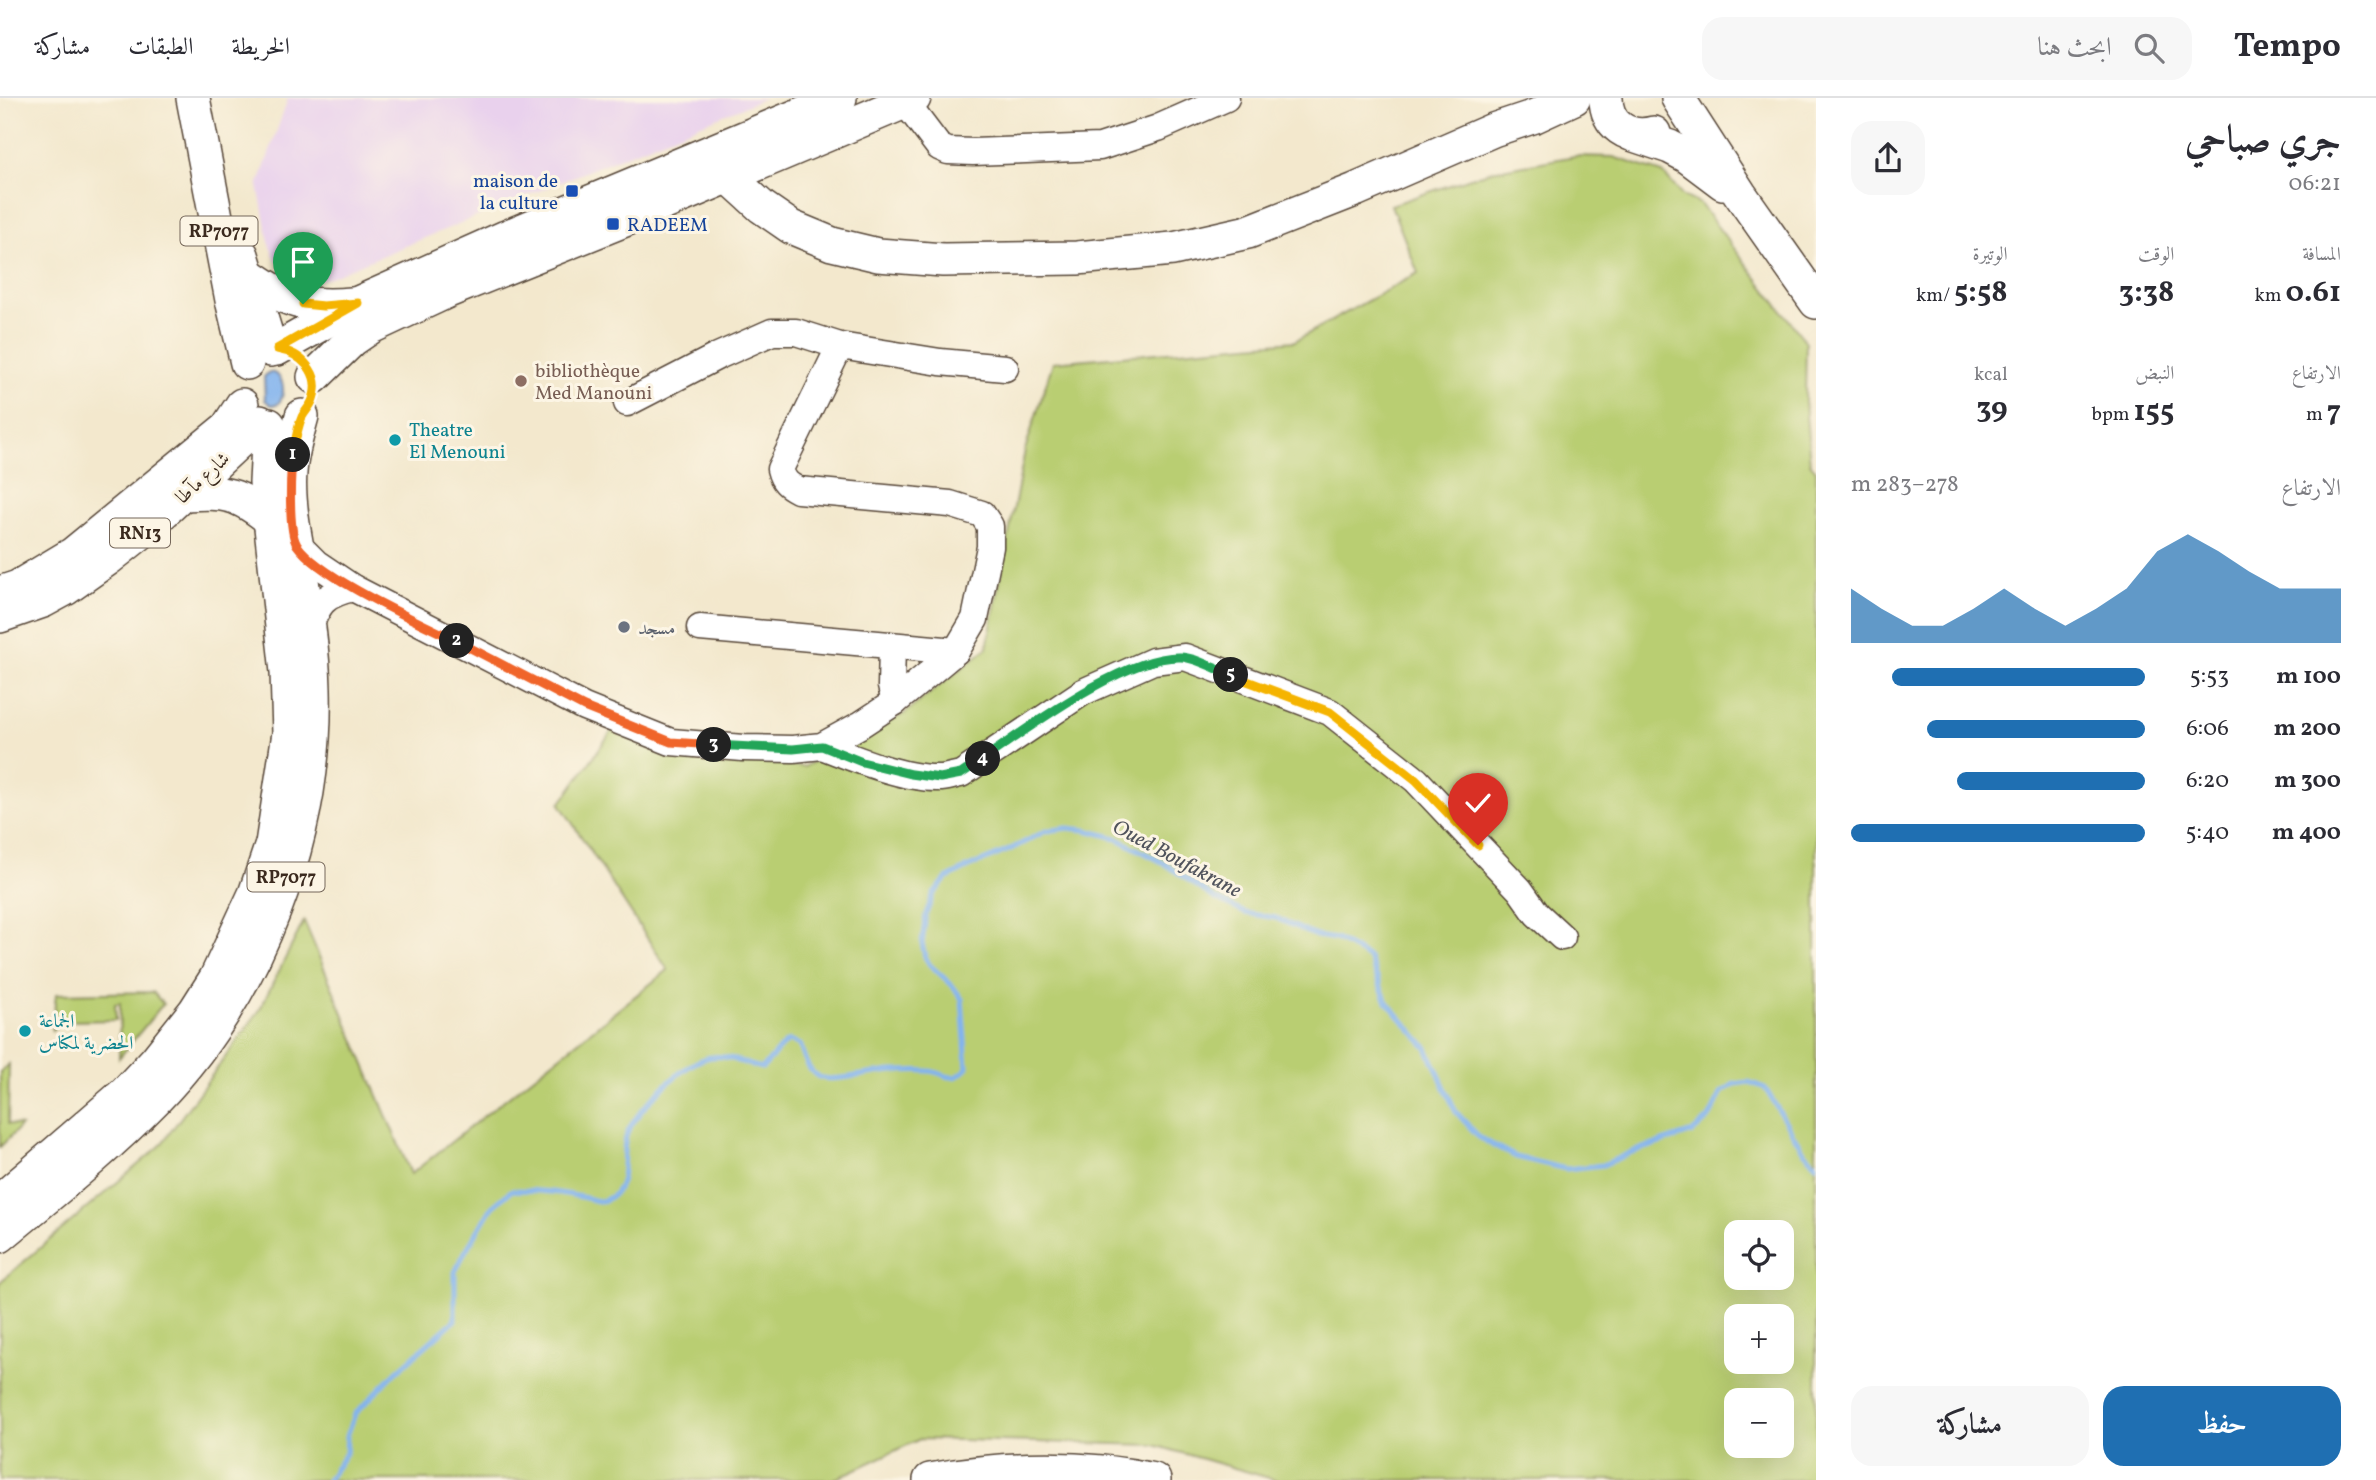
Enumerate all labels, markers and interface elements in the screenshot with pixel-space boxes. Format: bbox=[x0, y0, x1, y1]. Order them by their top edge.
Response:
search box bbox=[1702, 17, 2192, 80]
text: Tempo bbox=[2234, 25, 2341, 71]
icon: search bbox=[2130, 29, 2168, 67]
text: ابحث هنا bbox=[2037, 30, 2112, 66]
text: مشاركة bbox=[35, 31, 90, 65]
text: الطبقات bbox=[128, 31, 194, 65]
text: الخريطة bbox=[232, 31, 290, 65]
text: جري صباحي bbox=[2185, 115, 2341, 168]
button: share bbox=[1851, 121, 1925, 195]
text: 06:21 bbox=[2289, 168, 2341, 200]
place label: maison de la culture bbox=[473, 169, 558, 217]
marker: maison de la culture bbox=[564, 183, 580, 199]
place label: RADEEM bbox=[627, 213, 708, 239]
road number: RP7077 bbox=[180, 216, 258, 246]
marker: RADEEM bbox=[605, 216, 621, 232]
pin bbox=[273, 232, 333, 304]
text: الوتيرة bbox=[1973, 242, 2008, 268]
text: الوقت bbox=[2138, 242, 2174, 268]
text: المسافة bbox=[2302, 242, 2341, 268]
icon: arrive bbox=[284, 243, 322, 281]
text: 5:58 bbox=[1954, 272, 2008, 314]
text: 3:38 bbox=[2119, 272, 2174, 314]
text: 0.61 bbox=[2285, 272, 2341, 314]
text: /km bbox=[1916, 283, 1954, 309]
text: km bbox=[2254, 283, 2285, 309]
place label: bibliothèque Med Manouni bbox=[535, 359, 652, 407]
text: النبض bbox=[2135, 361, 2174, 387]
text: الارتفاع bbox=[2292, 361, 2341, 387]
text: kcal bbox=[1974, 362, 2008, 388]
marker: bibliothèque Med Manouni bbox=[513, 373, 529, 389]
text: 39 bbox=[1976, 388, 2008, 430]
text: 155 bbox=[2133, 391, 2174, 433]
text: 7 bbox=[2327, 391, 2341, 433]
text: bpm bbox=[2092, 402, 2133, 428]
text: m bbox=[2306, 402, 2327, 428]
place label: Theatre El Menouni bbox=[409, 418, 506, 466]
marker: Theatre El Menouni bbox=[387, 432, 403, 448]
pin: 1 bbox=[276, 438, 310, 472]
text: 1 bbox=[289, 441, 296, 467]
street label: شارع مآطا bbox=[171, 447, 237, 511]
text: 278–283 m bbox=[1851, 469, 1959, 501]
text: الارتفاع bbox=[2281, 473, 2341, 505]
road number: RN13 bbox=[110, 519, 170, 548]
place label: مسجد bbox=[638, 616, 675, 642]
marker: مسجد bbox=[616, 619, 632, 635]
pin: 2 bbox=[440, 624, 475, 658]
text: 2 bbox=[452, 627, 461, 653]
pin: 5 bbox=[1214, 658, 1248, 692]
text: 5 bbox=[1226, 661, 1235, 687]
text: 5:53 bbox=[2190, 661, 2229, 693]
text: 100 m bbox=[2276, 661, 2341, 693]
text: 6:06 bbox=[2186, 713, 2229, 745]
text: 200 m bbox=[2274, 713, 2341, 745]
pin: 3 bbox=[696, 728, 732, 762]
text: 3 bbox=[709, 731, 718, 757]
pin: 4 bbox=[965, 742, 1000, 776]
text: 4 bbox=[977, 745, 988, 771]
text: 6:20 bbox=[2186, 765, 2229, 797]
text: 300 m bbox=[2274, 765, 2341, 797]
pin bbox=[1448, 773, 1508, 845]
icon: check bbox=[1459, 784, 1497, 822]
water label: Oued Boufakrane bbox=[1107, 813, 1246, 906]
text: 5:40 bbox=[2185, 817, 2229, 849]
text: 400 m bbox=[2272, 817, 2341, 849]
road number: RP7077 bbox=[247, 862, 324, 892]
place label: الجماعة الحضرية لمكناس bbox=[39, 1009, 133, 1057]
marker: الجماعة الحضرية لمكناس bbox=[17, 1023, 33, 1039]
map controls bbox=[1724, 1220, 1794, 1458]
button: locate bbox=[1724, 1220, 1794, 1290]
button: + bbox=[1724, 1304, 1794, 1374]
button: مشاركة bbox=[1851, 1386, 2089, 1466]
button: حفظ bbox=[2103, 1386, 2341, 1466]
button: − bbox=[1724, 1388, 1794, 1458]

